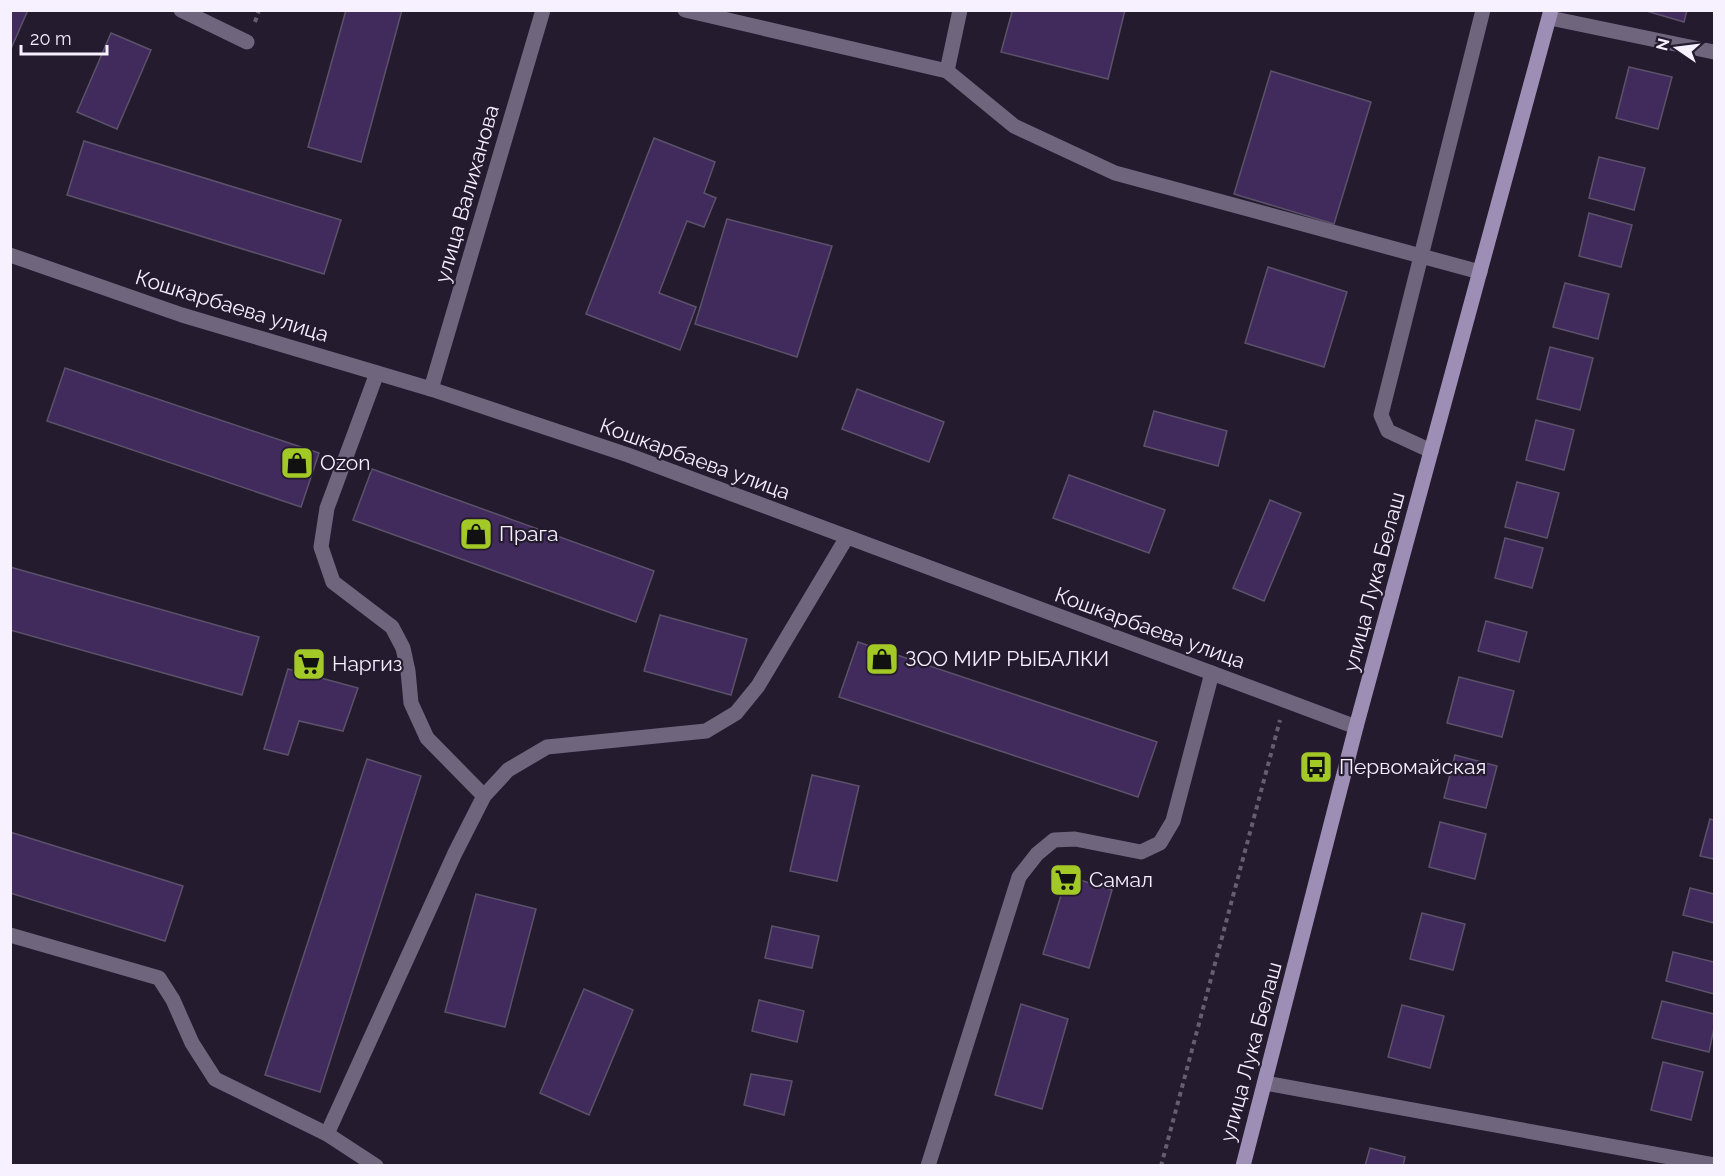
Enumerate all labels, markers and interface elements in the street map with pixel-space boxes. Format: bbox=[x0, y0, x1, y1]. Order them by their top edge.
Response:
scale bar bbox=[21, 18, 106, 56]
north arrow bbox=[1647, 18, 1707, 78]
text: 20 m bbox=[30, 28, 72, 49]
text: N bbox=[1652, 36, 1674, 53]
street label: улица Валиханова bbox=[429, 102, 504, 286]
street label: Кошкарбаева улица bbox=[133, 264, 332, 347]
street label: Кошкарбаева улица bbox=[597, 412, 794, 505]
shop icon: Ozon bbox=[279, 445, 315, 481]
place label: Ozon bbox=[320, 450, 371, 475]
street label: улица Лука Белаш bbox=[1337, 489, 1410, 675]
shop icon: Прага bbox=[458, 516, 494, 552]
place label: Прага bbox=[499, 521, 558, 546]
street label: Кошкарбаева улица bbox=[1052, 581, 1249, 674]
shop icon: ЗОО МИР РЫБАЛКИ bbox=[864, 641, 900, 677]
supermarket icon: Наргиз bbox=[291, 646, 327, 682]
place label: ЗОО МИР РЫБАЛКИ bbox=[905, 646, 1109, 671]
place label: Наргиз bbox=[332, 651, 402, 676]
bus stop icon: Первомайская bbox=[1298, 749, 1334, 785]
place label: Первомайская bbox=[1339, 754, 1486, 779]
supermarket icon: Самал bbox=[1048, 862, 1084, 898]
place label: Самал bbox=[1089, 867, 1153, 892]
street label: улица Лука Белаш bbox=[1214, 959, 1287, 1145]

